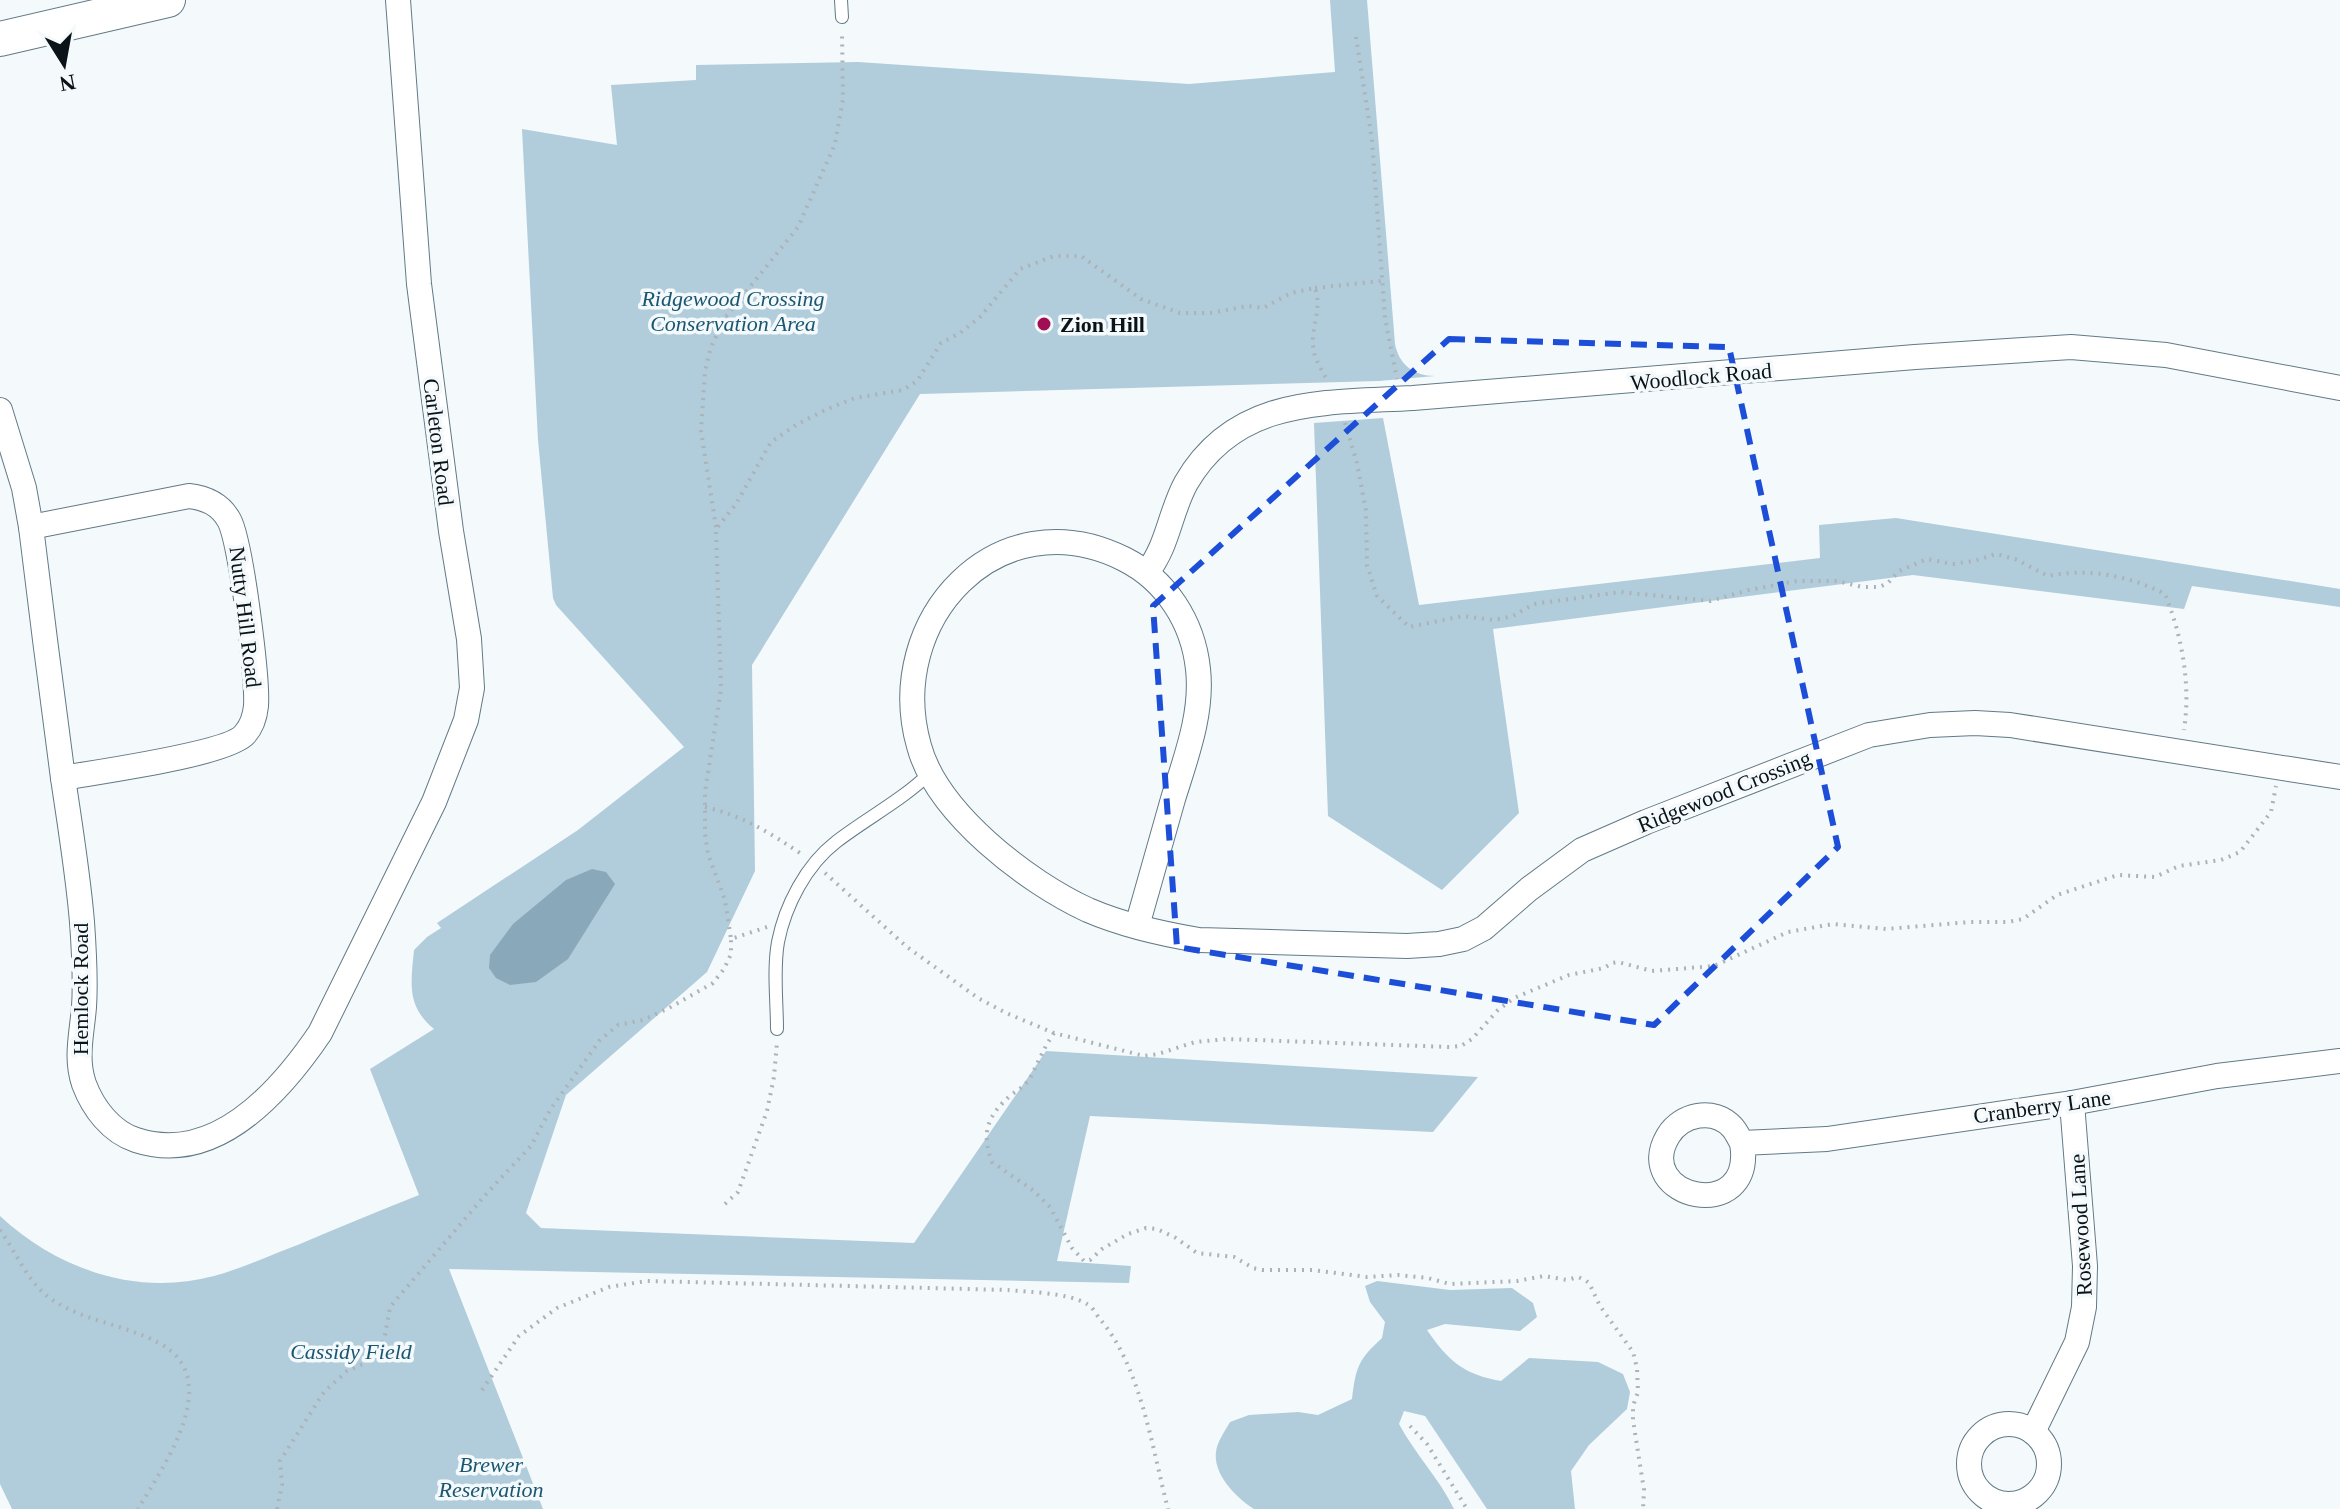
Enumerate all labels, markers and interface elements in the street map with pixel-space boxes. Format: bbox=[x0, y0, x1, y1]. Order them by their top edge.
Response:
north arrow bbox=[24, 24, 104, 104]
text: N bbox=[57, 69, 78, 97]
park label: Ridgewood Crossing Conservation Area bbox=[640, 286, 825, 336]
place label: Zion Hill bbox=[1060, 312, 1145, 337]
marker: Zion Hill bbox=[1035, 315, 1053, 333]
street label: Woodlock Road bbox=[1629, 358, 1773, 395]
street label: Carleton Road bbox=[418, 377, 459, 507]
street label: Nutty Hill Road bbox=[224, 545, 267, 689]
street label: Ridgewood Crossing bbox=[1634, 745, 1815, 838]
street label: Hemlock Road bbox=[68, 923, 93, 1055]
street label: Cranberry Lane bbox=[1972, 1084, 2112, 1129]
street label: Rosewood Lane bbox=[2064, 1153, 2097, 1297]
park label: Cassidy Field bbox=[290, 1339, 413, 1364]
park label: Brewer Reservation bbox=[437, 1452, 544, 1502]

